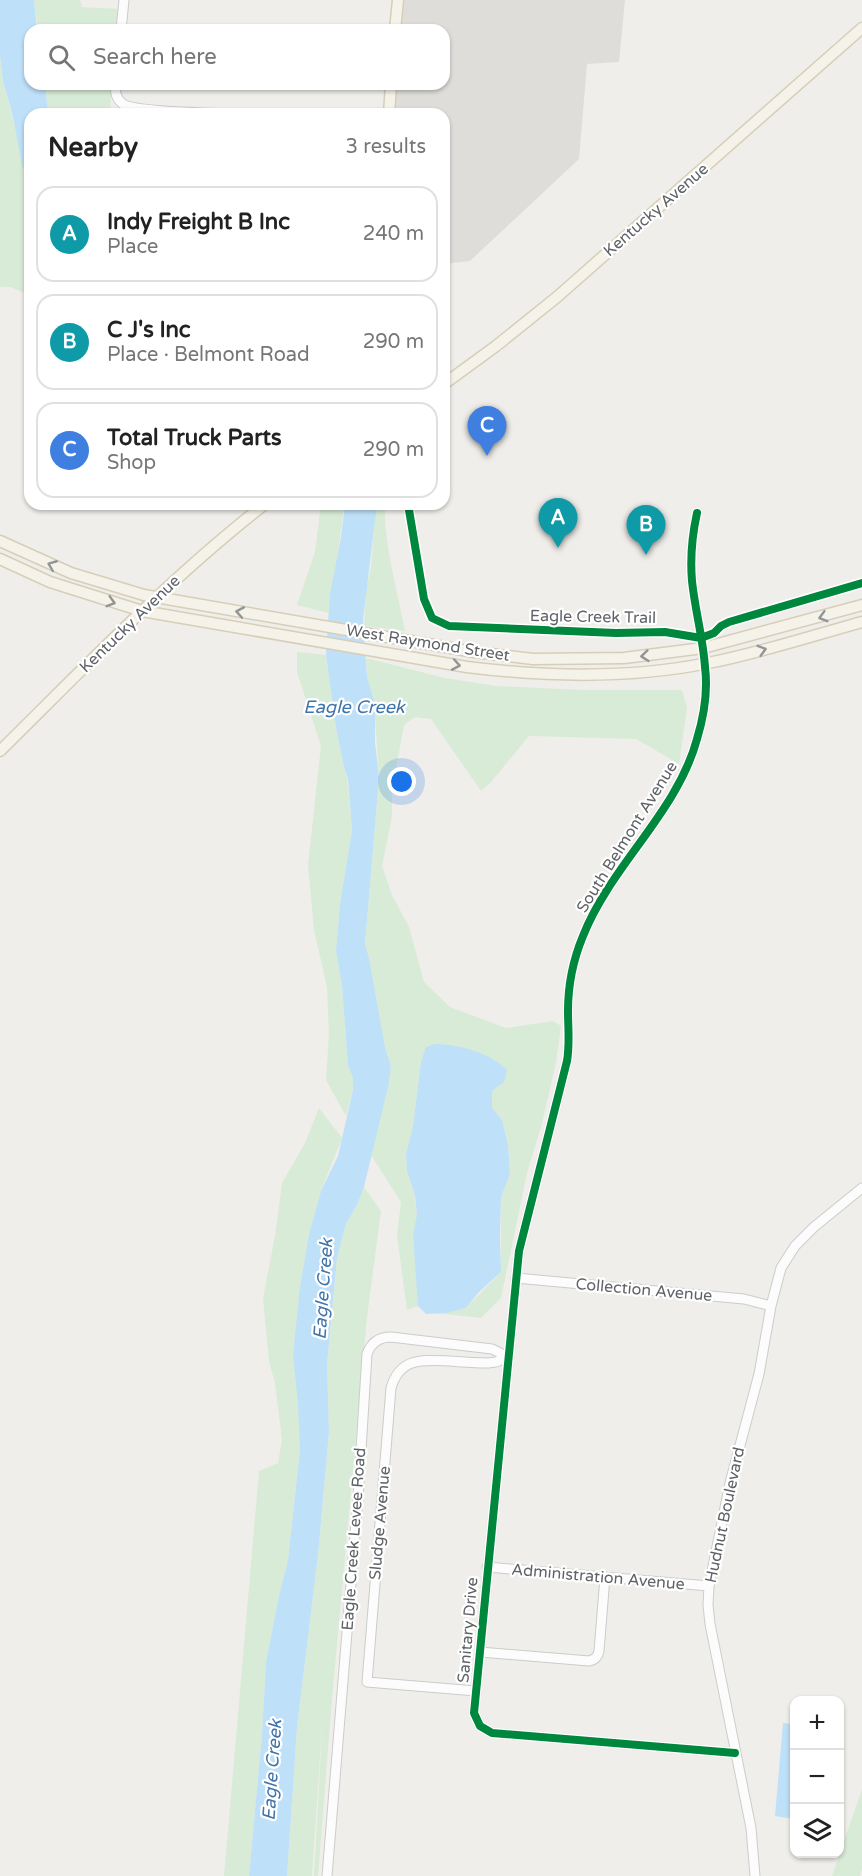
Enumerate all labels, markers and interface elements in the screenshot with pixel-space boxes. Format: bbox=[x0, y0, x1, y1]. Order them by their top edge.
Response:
search box bbox=[24, 24, 450, 90]
icon: search bbox=[45, 41, 78, 74]
text: Search here bbox=[93, 44, 217, 70]
text: Nearby bbox=[48, 132, 138, 163]
text: 3 results bbox=[346, 135, 426, 159]
street label: Kentucky Avenue bbox=[599, 159, 713, 261]
text: Indy Freight B Inc bbox=[107, 209, 290, 235]
text: A bbox=[62, 222, 77, 246]
text: 240 m bbox=[363, 222, 424, 246]
text: Place bbox=[107, 235, 158, 259]
text: C J's Inc bbox=[107, 317, 191, 343]
text: B bbox=[63, 330, 76, 354]
text: 290 m bbox=[363, 330, 424, 354]
text: Place · Belmont Road bbox=[107, 343, 310, 367]
pin: C bbox=[468, 406, 506, 456]
text: Total Truck Parts bbox=[107, 425, 282, 451]
text: C bbox=[63, 438, 76, 462]
text: 290 m bbox=[363, 438, 424, 462]
text: Shop bbox=[107, 451, 156, 475]
pin: A bbox=[538, 498, 578, 548]
pin: B bbox=[626, 506, 666, 555]
one-way arrow bbox=[47, 560, 58, 572]
street label: Kentucky Avenue bbox=[75, 571, 185, 677]
one-way arrow bbox=[105, 595, 115, 607]
street label: Eagle Creek Trail bbox=[530, 606, 656, 628]
one-way arrow bbox=[236, 607, 245, 619]
one-way arrow bbox=[818, 610, 829, 622]
street label: West Raymond Street bbox=[345, 620, 511, 666]
one-way arrow bbox=[756, 645, 767, 657]
one-way arrow bbox=[640, 649, 649, 662]
one-way arrow bbox=[451, 658, 461, 671]
water label: Eagle Creek bbox=[303, 696, 406, 718]
street label: South Belmont Avenue bbox=[572, 758, 682, 916]
your location bbox=[387, 767, 416, 796]
water label: Eagle Creek bbox=[308, 1236, 338, 1340]
street label: Collection Avenue bbox=[575, 1274, 713, 1306]
street label: Hudnut Boulevard bbox=[701, 1445, 749, 1585]
street label: Eagle Creek Levee Road bbox=[338, 1447, 370, 1631]
street label: Sludge Avenue bbox=[365, 1465, 395, 1581]
street label: Administration Avenue bbox=[511, 1559, 685, 1595]
street label: Sanitary Drive bbox=[453, 1576, 483, 1684]
map controls bbox=[790, 1696, 844, 1858]
button: + bbox=[790, 1696, 844, 1750]
water label: Eagle Creek bbox=[257, 1717, 287, 1821]
button: − bbox=[790, 1750, 844, 1804]
button: layers bbox=[790, 1804, 844, 1858]

